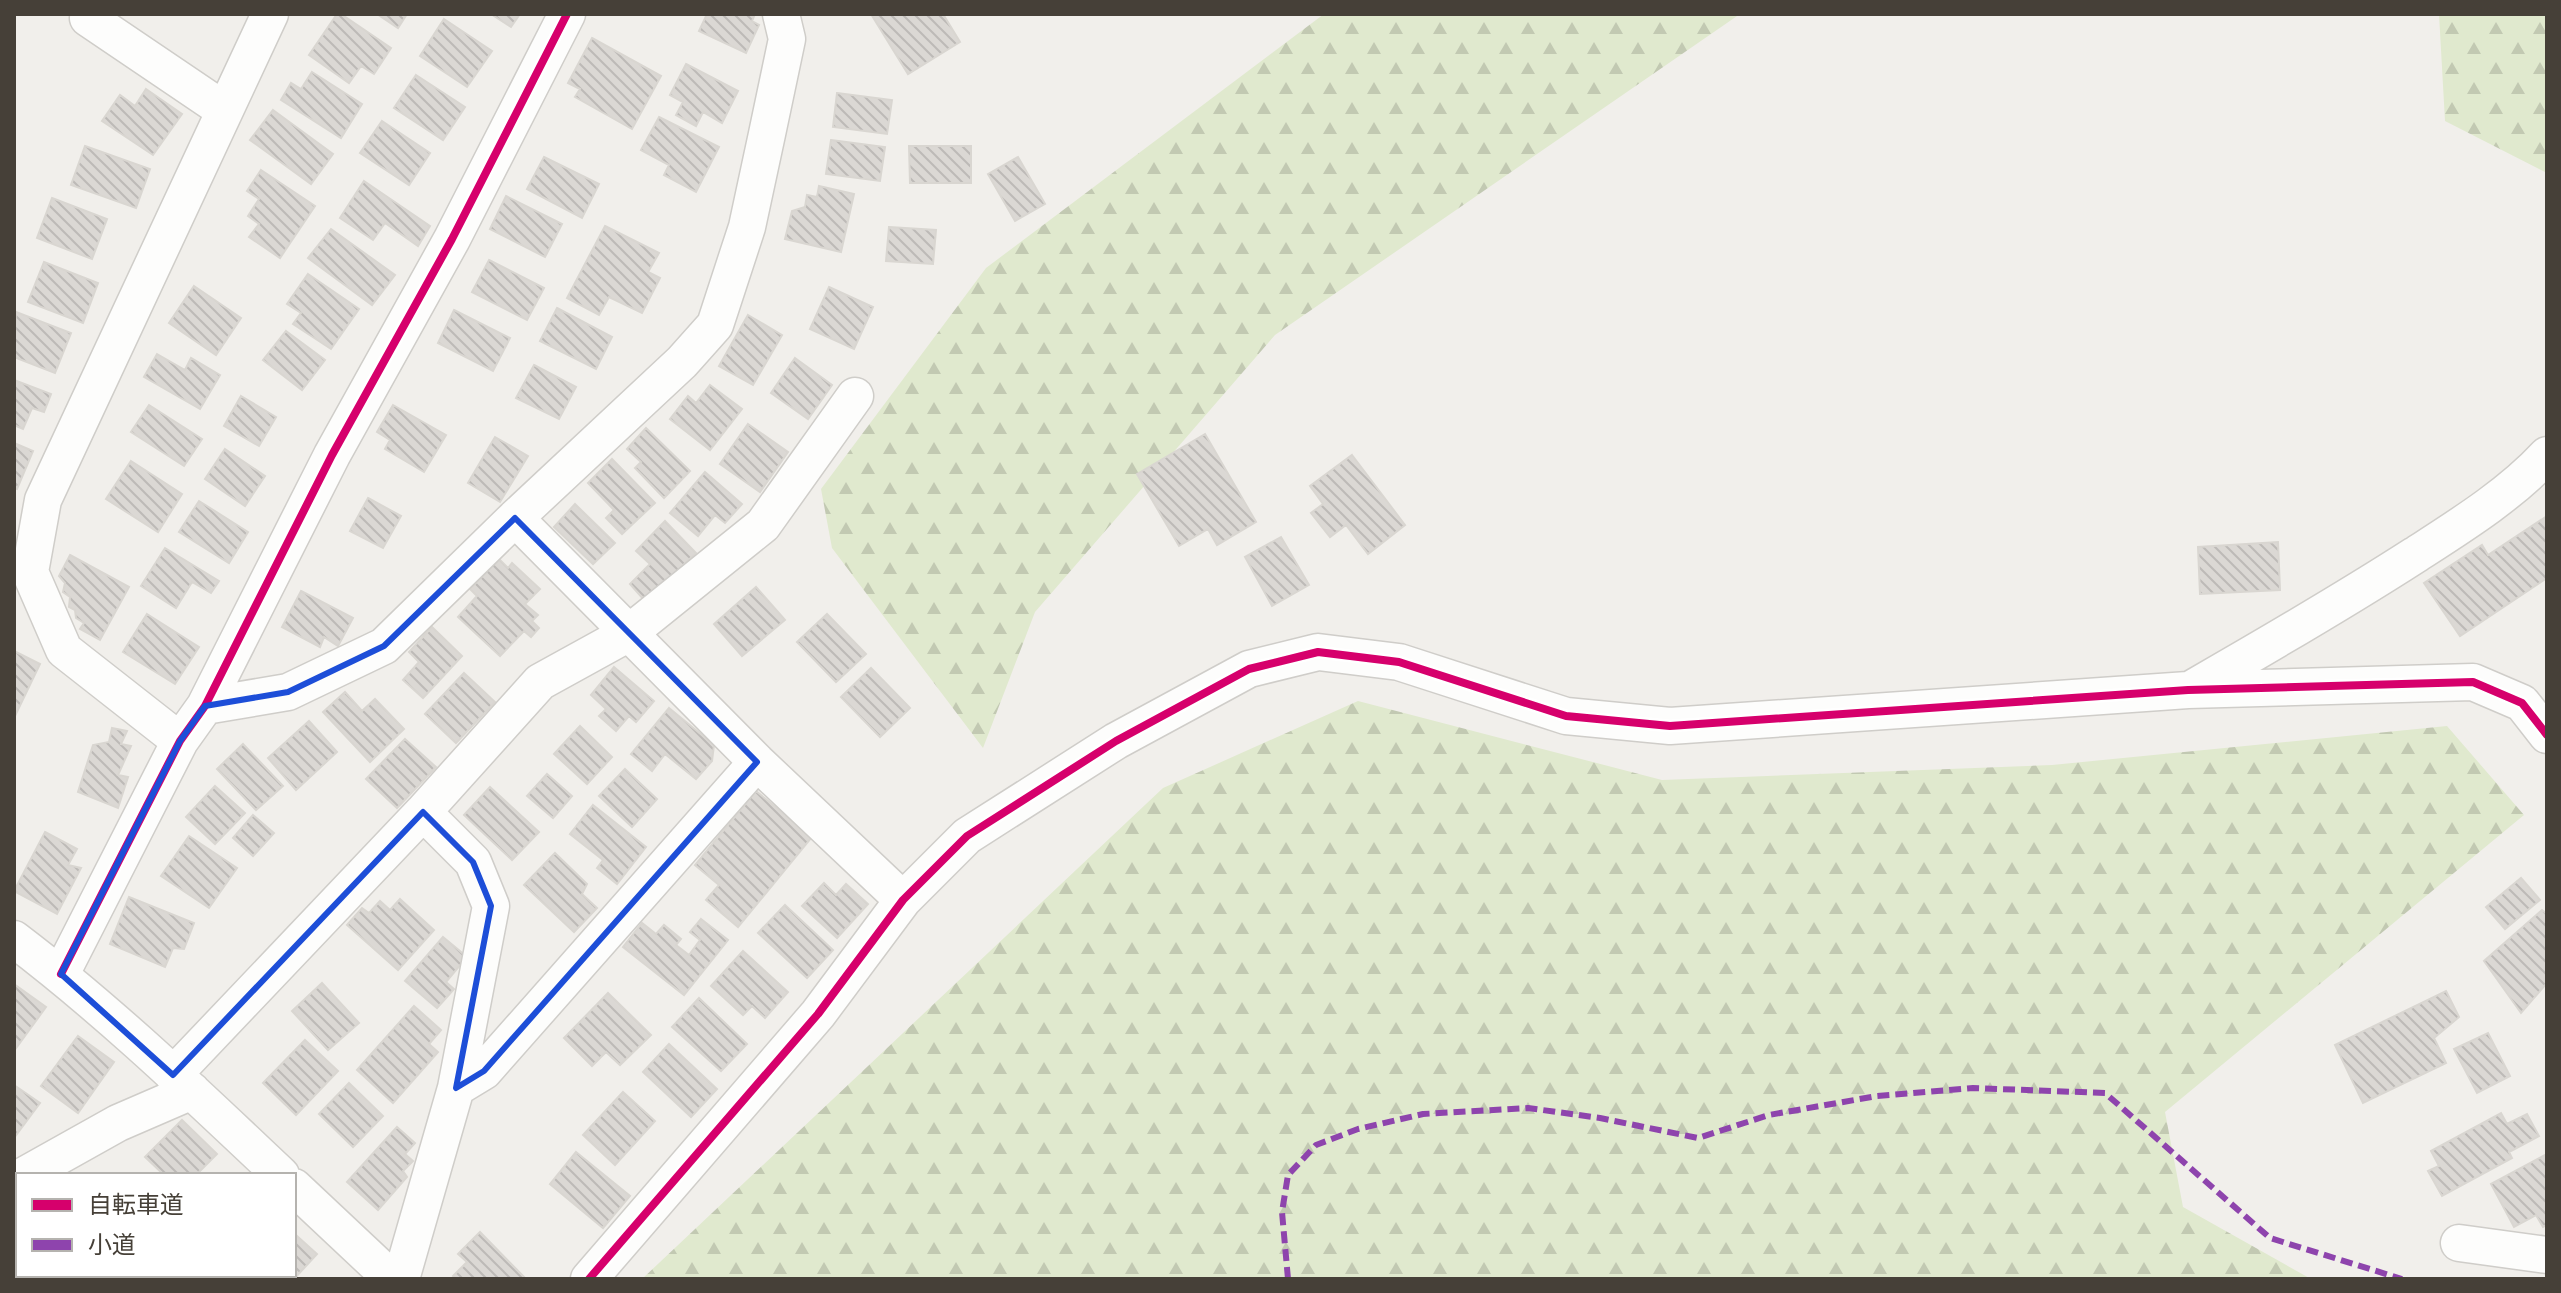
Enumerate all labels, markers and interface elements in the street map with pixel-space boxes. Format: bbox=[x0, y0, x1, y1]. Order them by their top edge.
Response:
legend bbox=[16, 1173, 296, 1277]
text: 自転車道 bbox=[88, 1191, 184, 1219]
text: 小道 bbox=[88, 1231, 136, 1259]

